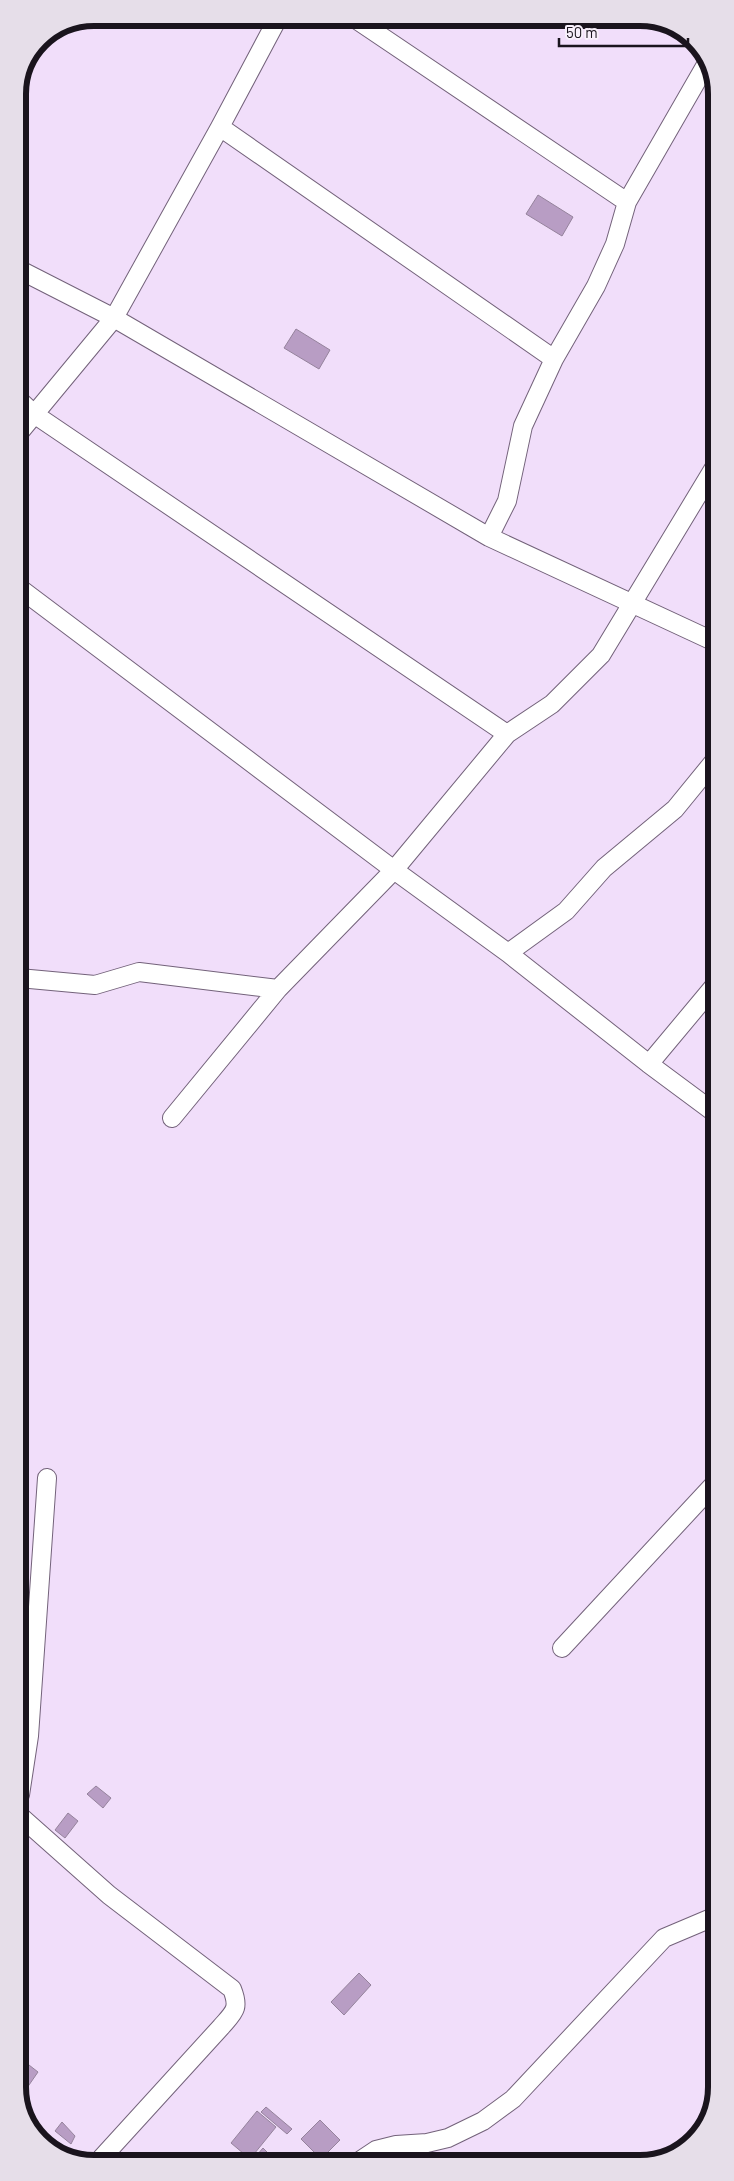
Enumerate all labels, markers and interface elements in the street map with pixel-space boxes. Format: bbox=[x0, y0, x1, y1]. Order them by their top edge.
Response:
scale bar bbox=[559, 15, 688, 47]
text: 50 m bbox=[566, 23, 598, 41]

